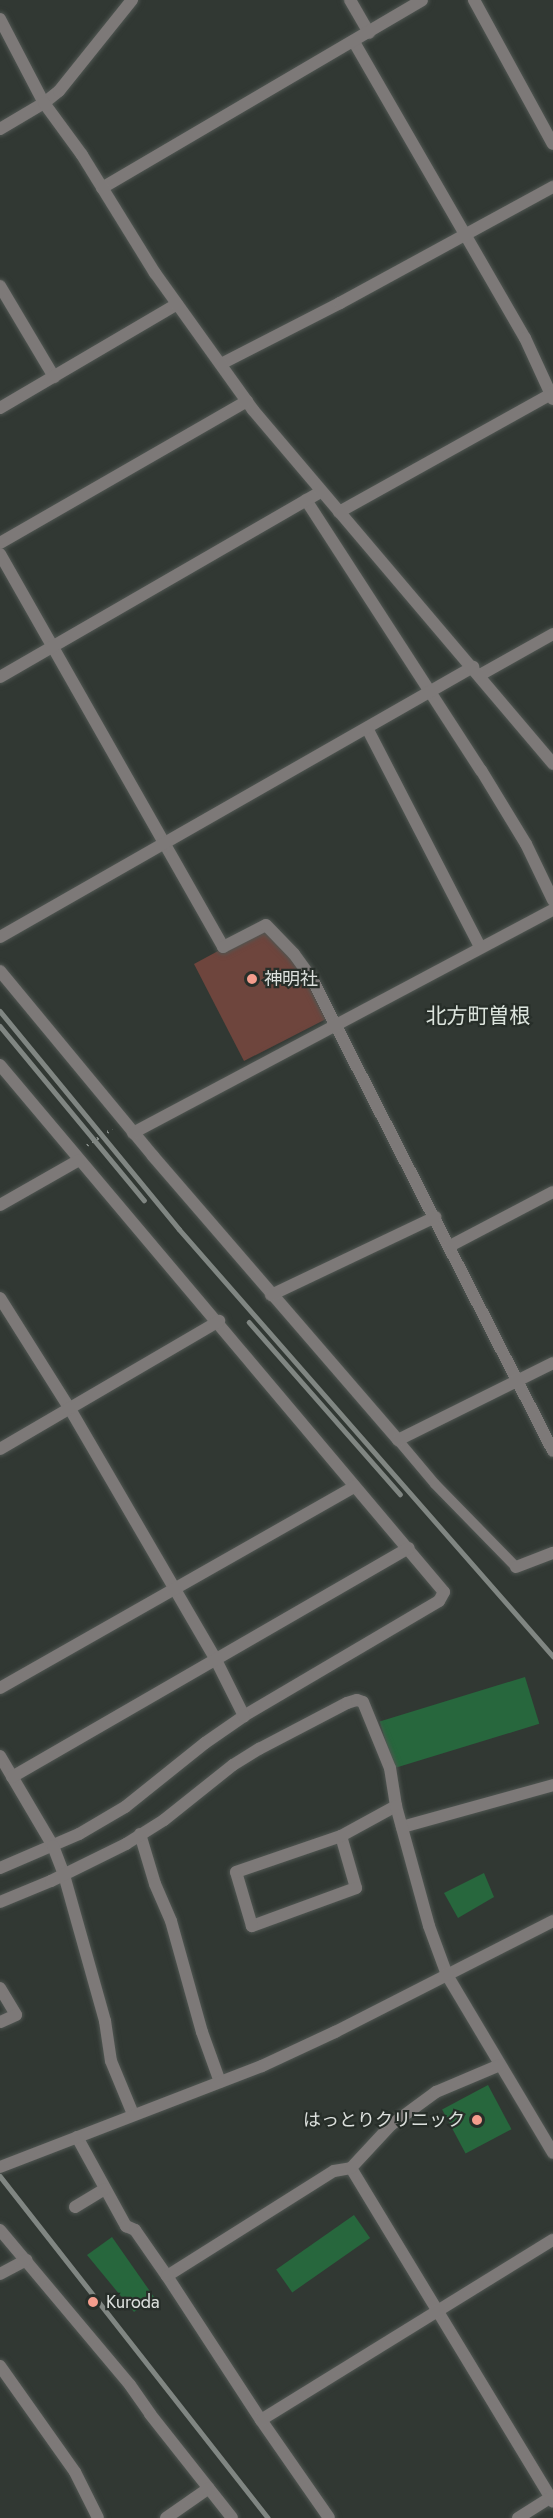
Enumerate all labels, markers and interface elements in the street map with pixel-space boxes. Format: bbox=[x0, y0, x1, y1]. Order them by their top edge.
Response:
place label: 神明社 bbox=[264, 968, 318, 990]
marker: 神明社 bbox=[245, 972, 259, 986]
district label: 北方町曽根 bbox=[426, 1003, 530, 1029]
place label: はっとりクリニック bbox=[303, 2109, 465, 2131]
marker: はっとりクリニック bbox=[470, 2113, 484, 2127]
place label: Kuroda bbox=[106, 2291, 160, 2313]
marker: Kuroda bbox=[84, 2293, 102, 2311]

